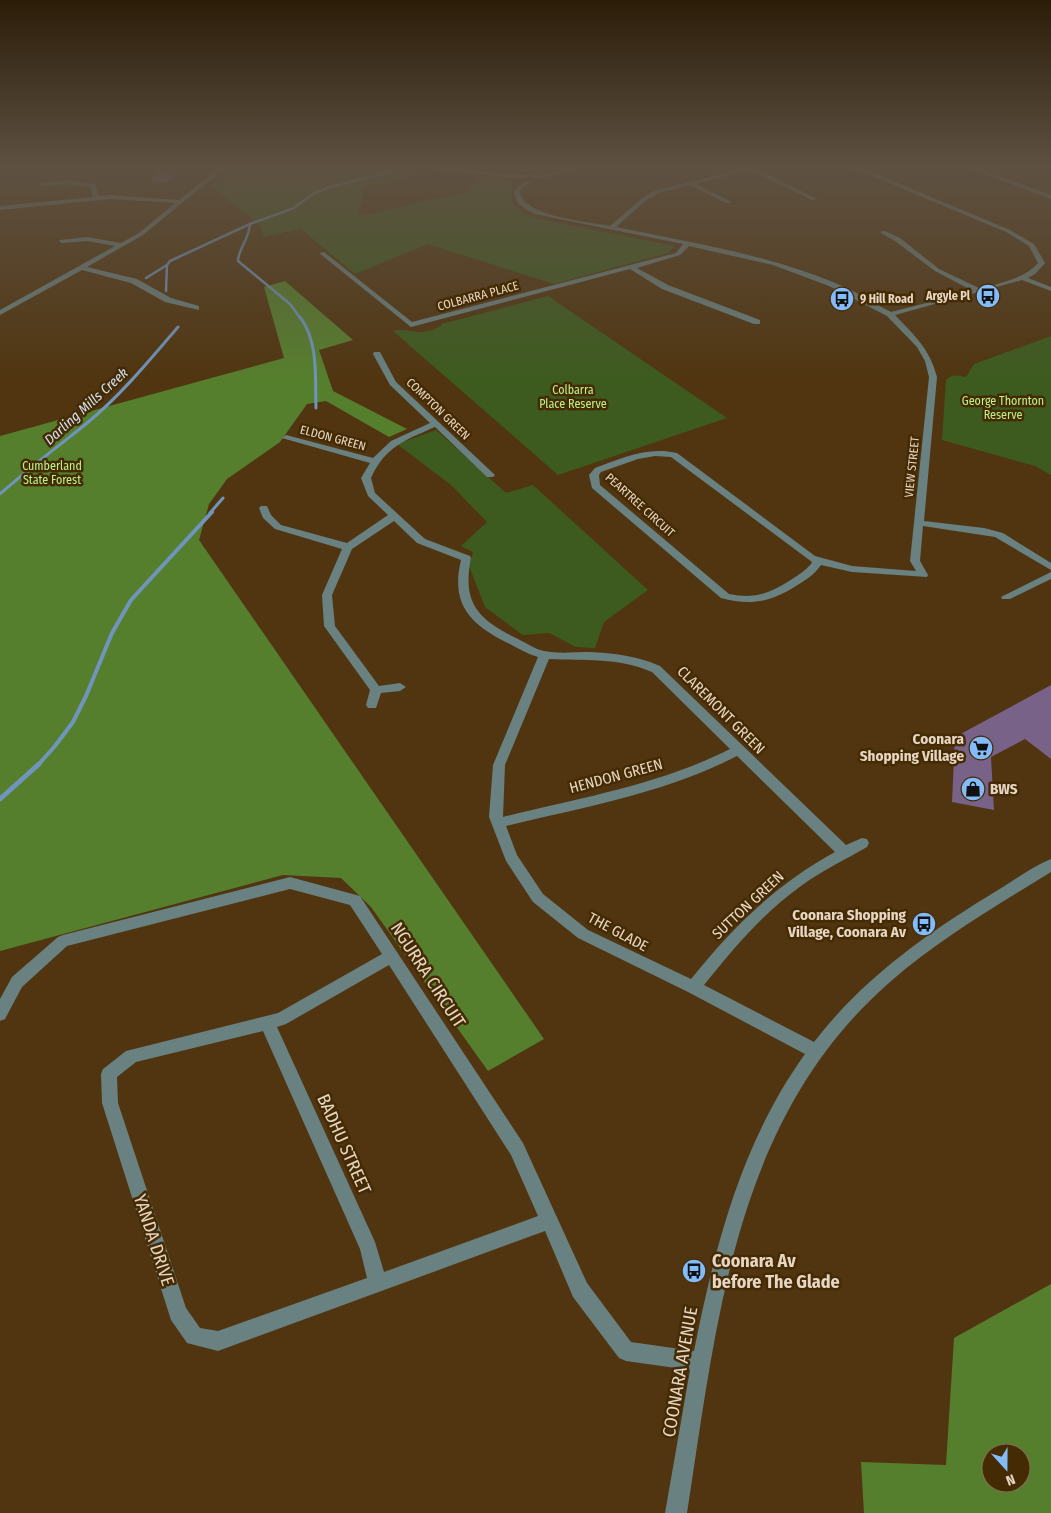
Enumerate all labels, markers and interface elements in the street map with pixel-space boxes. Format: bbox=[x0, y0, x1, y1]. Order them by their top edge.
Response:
street label: COLBARRA PLACE bbox=[436, 278, 520, 314]
bus stop icon: Argyle Pl bbox=[975, 283, 1001, 309]
bus stop icon: 9 Hill Road bbox=[829, 286, 855, 312]
place label: Argyle Pl bbox=[925, 289, 971, 303]
place label: 9 Hill Road bbox=[860, 292, 913, 306]
water label: Darling Mills Creek bbox=[41, 364, 132, 448]
street label: COMPTON GREEN bbox=[403, 375, 473, 443]
park label: Colbarra Place Reserve bbox=[539, 383, 607, 411]
park label: George Thornton Reserve bbox=[962, 394, 1044, 422]
street label: ELDON GREEN bbox=[299, 423, 367, 453]
street label: VIEW STREET bbox=[902, 435, 922, 498]
park label: Cumberland State Forest bbox=[22, 459, 82, 487]
street label: PEARTREE CIRCUIT bbox=[603, 470, 678, 540]
street label: CLAREMONT GREEN bbox=[673, 662, 769, 758]
place label: Coonara Shopping Village bbox=[860, 730, 965, 765]
supermarket icon: Coonara Shopping Village bbox=[968, 735, 994, 761]
street label: HENDON GREEN bbox=[567, 755, 665, 797]
shop icon: BWS bbox=[960, 776, 986, 802]
place label: BWS bbox=[990, 780, 1018, 798]
street label: SUTTON GREEN bbox=[708, 867, 788, 943]
place label: Coonara Shopping Village, Coonara Av bbox=[787, 906, 907, 941]
street label: THE GLADE bbox=[585, 909, 651, 955]
bus stop icon: Coonara Shopping Village, Coonara Av bbox=[911, 911, 937, 937]
street label: NGURRA CIRCUIT bbox=[386, 918, 471, 1032]
street label: BADHU STREET bbox=[312, 1091, 376, 1198]
street label: YANDA DRIVE bbox=[129, 1191, 179, 1289]
place label: Coonara Av before The Glade bbox=[712, 1250, 840, 1293]
bus stop icon: Coonara Av before The Glade bbox=[681, 1258, 707, 1284]
street label: COONARA AVENUE bbox=[658, 1305, 702, 1439]
north arrow bbox=[981, 1443, 1031, 1493]
text: N bbox=[1004, 1470, 1017, 1489]

